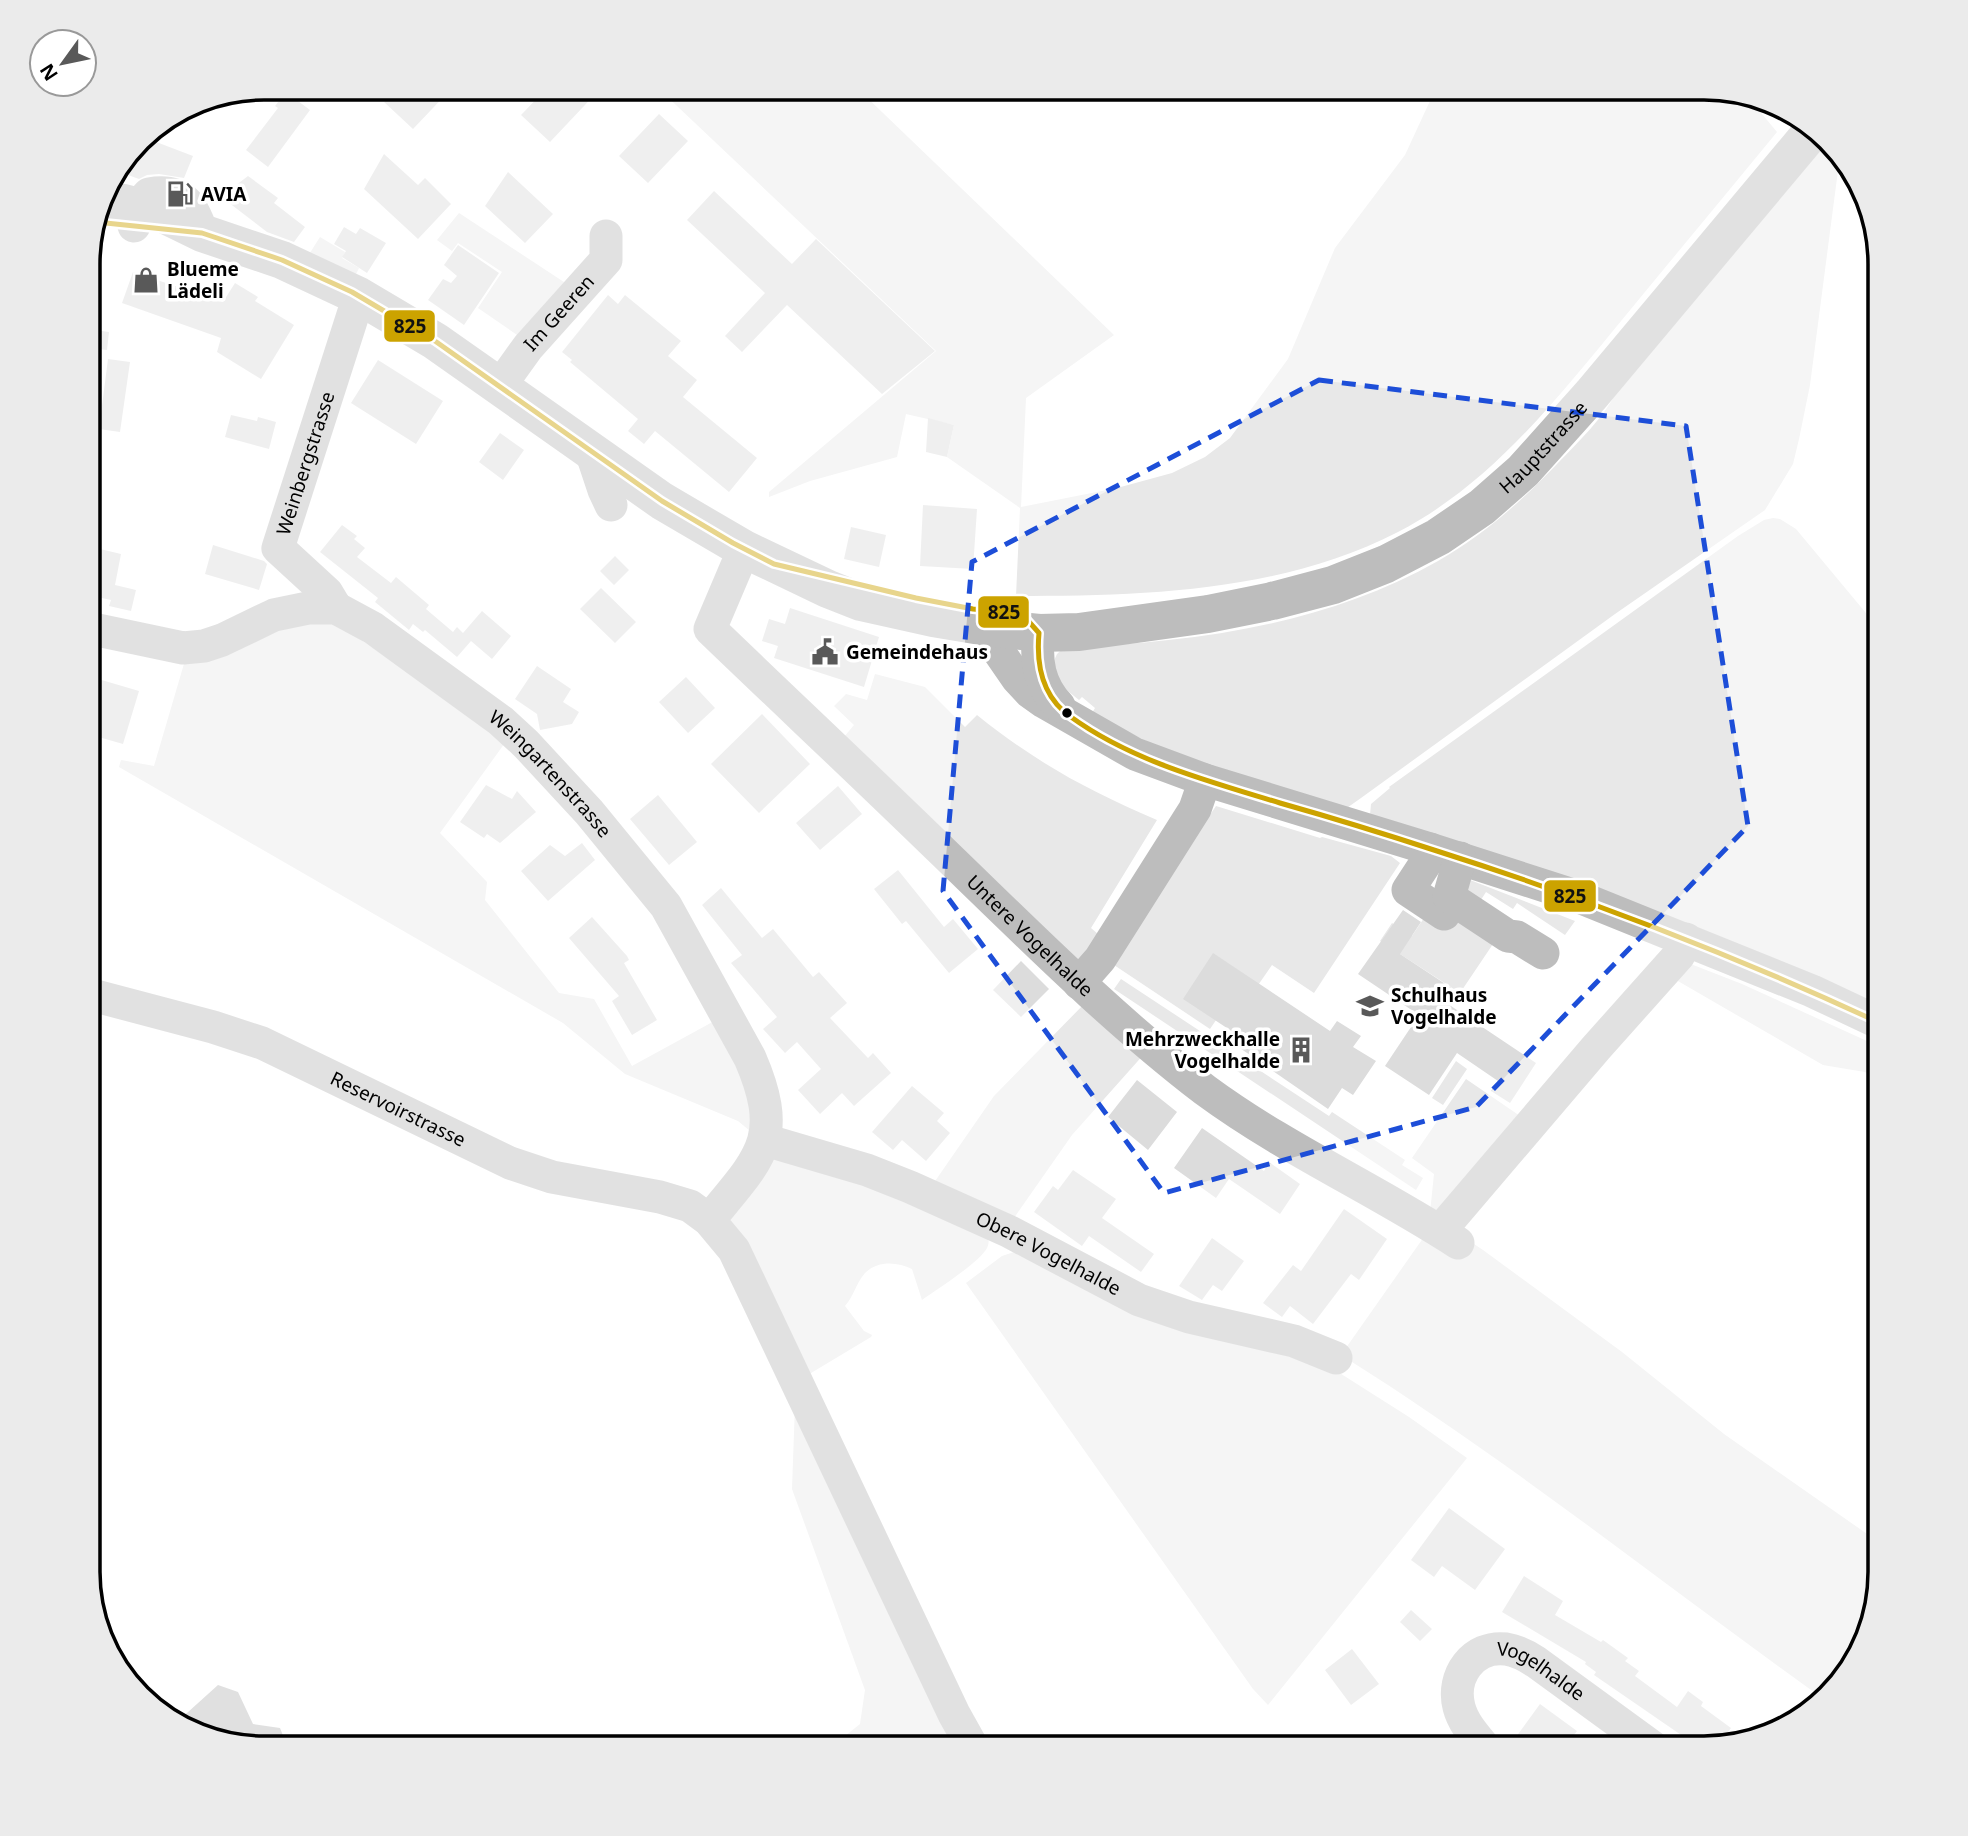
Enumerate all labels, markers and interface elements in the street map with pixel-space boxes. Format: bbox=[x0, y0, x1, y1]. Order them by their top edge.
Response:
north arrow bbox=[28, 28, 98, 98]
text: N bbox=[34, 59, 64, 86]
fuel station icon: AVIA bbox=[165, 179, 195, 209]
place label: AVIA bbox=[201, 181, 247, 207]
place label: Blueme Lädeli bbox=[167, 256, 239, 304]
shop icon: Blueme Lädeli bbox=[131, 265, 161, 295]
street label: Im Geeren bbox=[518, 269, 600, 357]
line badge: 825 bbox=[383, 309, 436, 343]
text: 825 bbox=[394, 313, 426, 339]
street label: Weinbergstrasse bbox=[270, 388, 340, 538]
street label: Hauptstrasse bbox=[1493, 395, 1593, 499]
line badge: 825 bbox=[977, 595, 1030, 629]
text: 825 bbox=[988, 599, 1020, 625]
public building icon: Gemeindehaus bbox=[810, 637, 840, 667]
place label: Gemeindehaus bbox=[846, 639, 988, 665]
street label: Weingartenstrasse bbox=[484, 704, 618, 843]
unlabelled marker bbox=[1060, 706, 1074, 720]
street label: Untere Vogelhalde bbox=[961, 869, 1099, 1002]
line badge: 825 bbox=[1543, 879, 1597, 913]
text: 825 bbox=[1554, 883, 1586, 909]
place label: Schulhaus Vogelhalde bbox=[1391, 982, 1497, 1030]
school or university icon: Schulhaus Vogelhalde bbox=[1355, 991, 1385, 1021]
place label: Mehrzweckhalle Vogelhalde bbox=[1125, 1026, 1280, 1074]
building icon: Mehrzweckhalle Vogelhalde bbox=[1286, 1035, 1316, 1065]
street label: Reservoirstrasse bbox=[326, 1065, 470, 1153]
street label: Obere Vogelhalde bbox=[972, 1205, 1126, 1301]
street label: Vogelhalde bbox=[1496, 1635, 1590, 1706]

